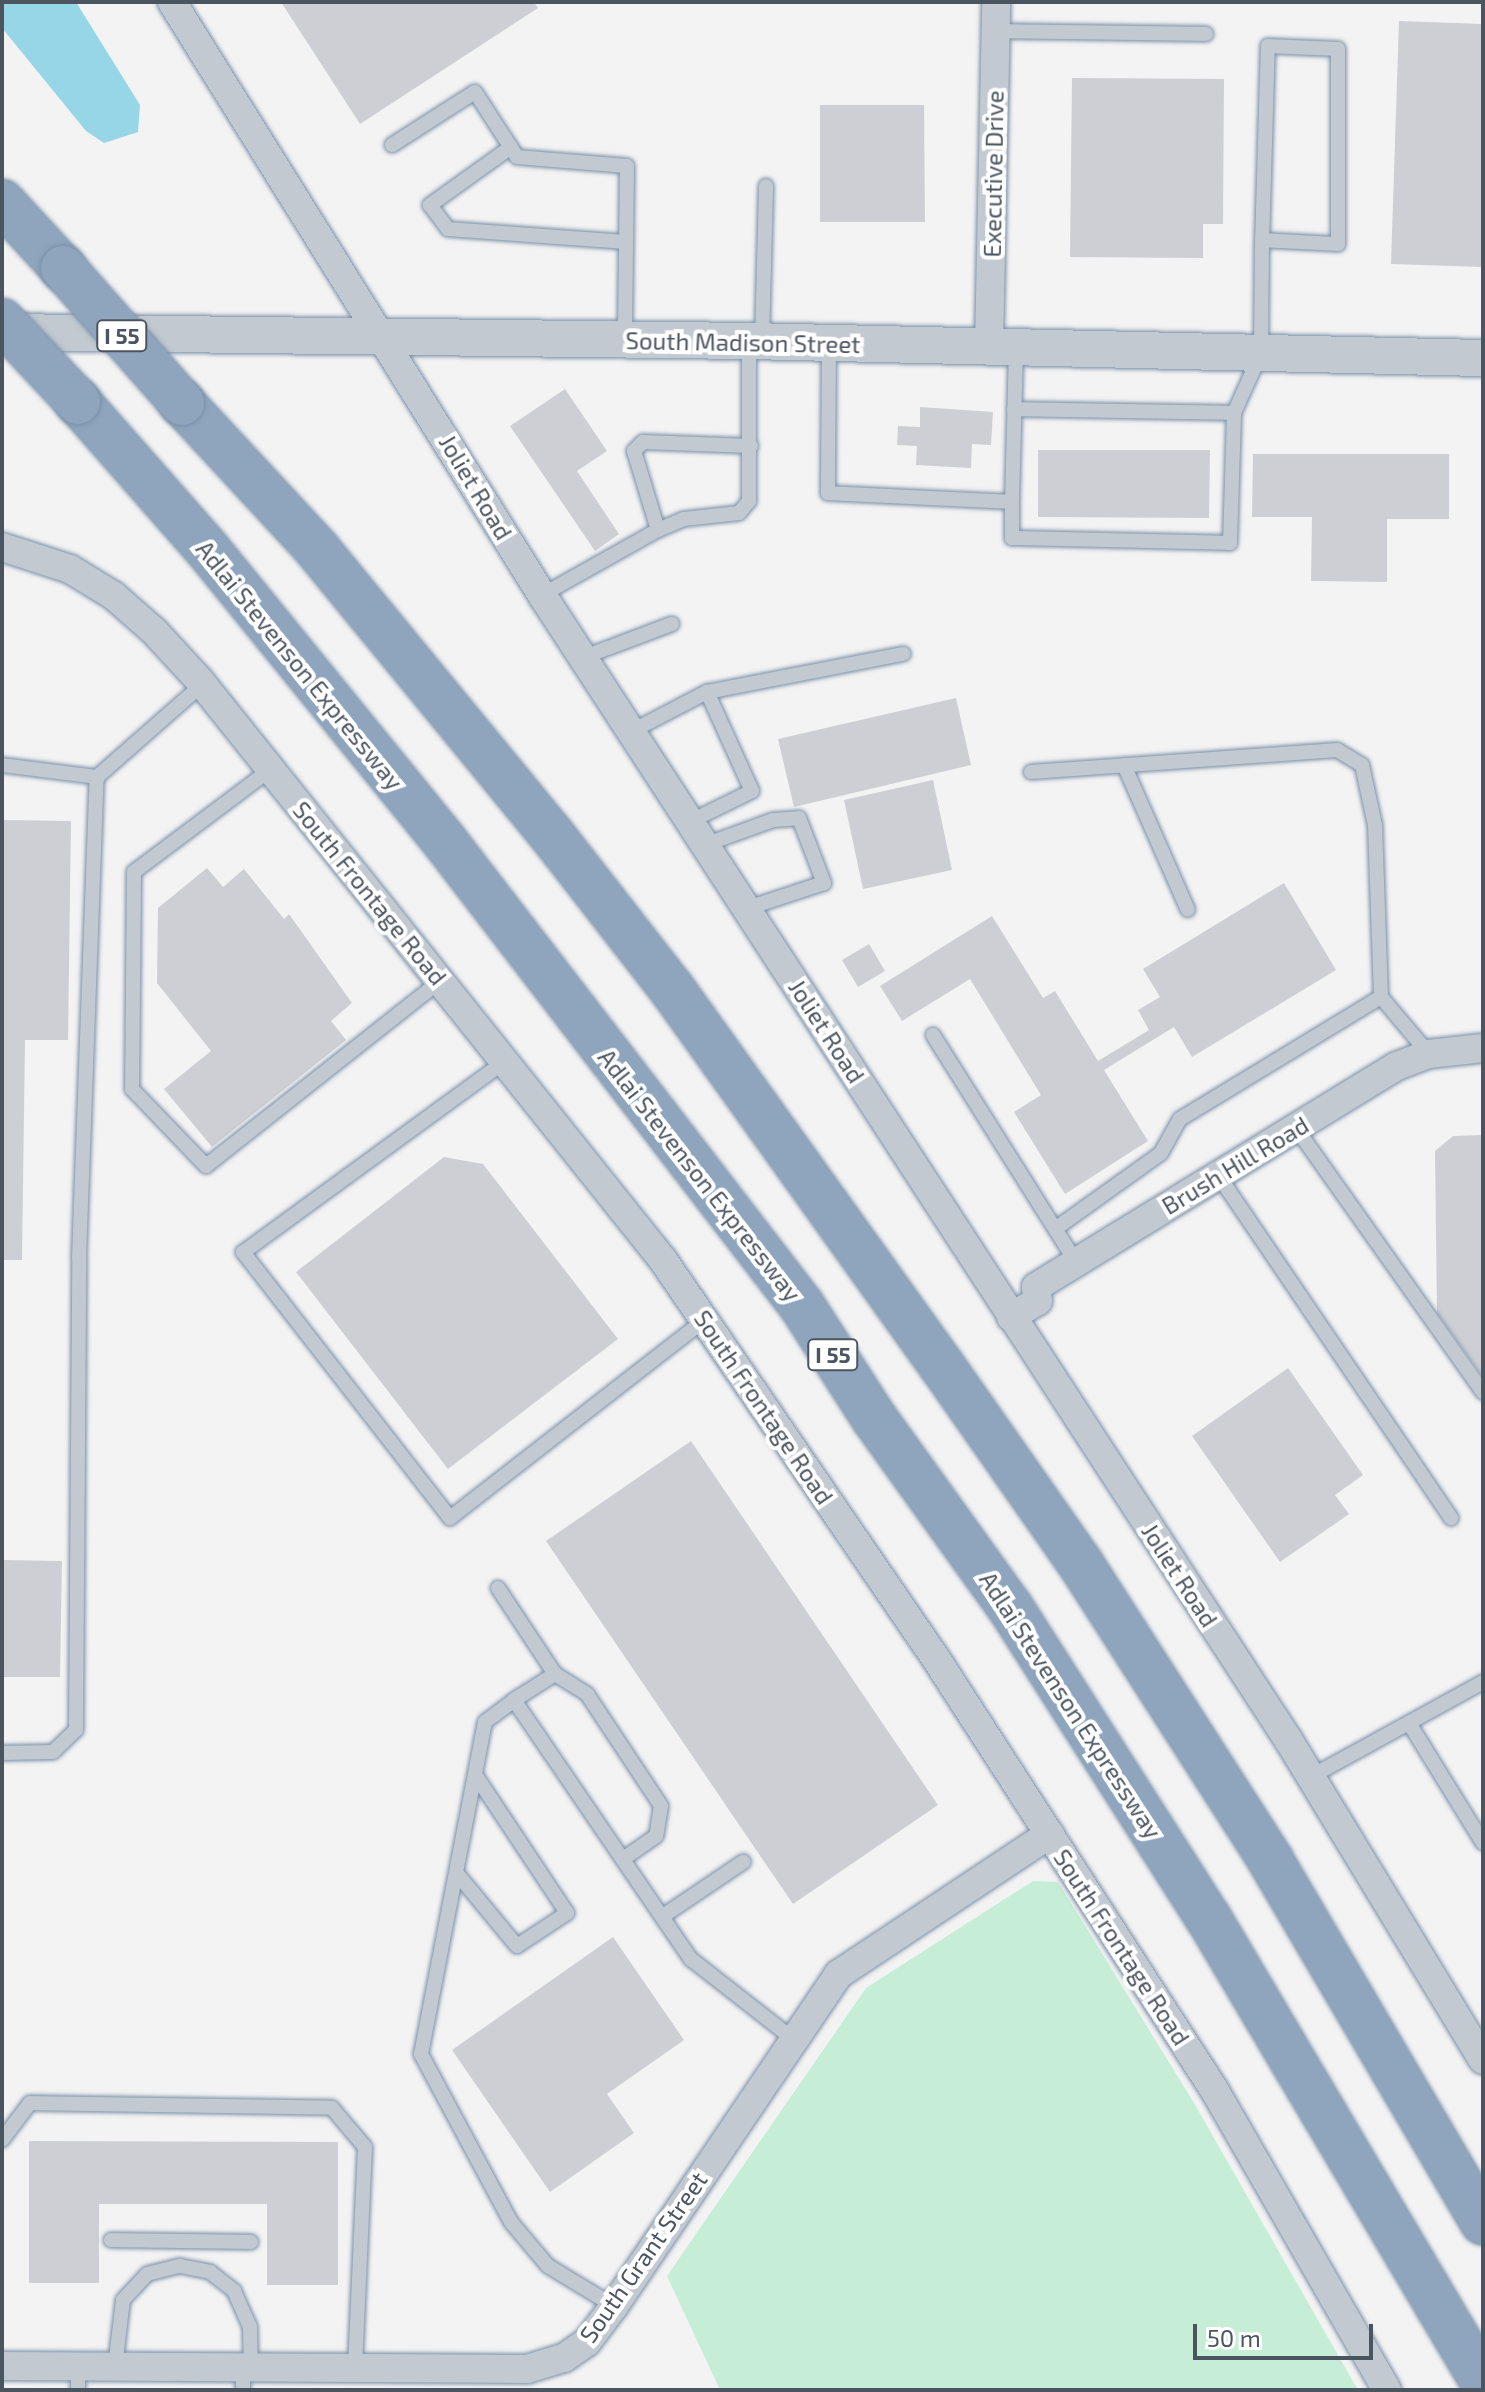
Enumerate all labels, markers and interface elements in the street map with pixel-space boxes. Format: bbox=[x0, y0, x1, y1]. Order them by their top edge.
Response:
street label: Executive Drive bbox=[977, 90, 1009, 258]
road number: I 55 bbox=[96, 318, 148, 354]
street label: South Madison Street bbox=[625, 326, 861, 358]
street label: Joliet Road bbox=[433, 429, 519, 545]
street label: Adlai Stevenson Expressway bbox=[191, 535, 409, 795]
street label: South Frontage Road bbox=[287, 795, 453, 991]
street label: Joliet Road bbox=[783, 974, 871, 1088]
street label: Adlai Stevenson Expressway bbox=[593, 1043, 807, 1307]
street label: Brush Hill Road bbox=[1156, 1110, 1314, 1220]
street label: South Frontage Road bbox=[688, 1305, 840, 1509]
road number: I 55 bbox=[807, 1337, 859, 1373]
street label: Joliet Road bbox=[1136, 1518, 1224, 1632]
street label: Adlai Stevenson Expressway bbox=[974, 1566, 1168, 1844]
street label: South Frontage Road bbox=[1048, 1844, 1196, 2050]
street label: South Grant Street bbox=[573, 2166, 713, 2348]
scale bar bbox=[1197, 2308, 1377, 2358]
text: 50 m bbox=[1207, 2323, 1261, 2352]

